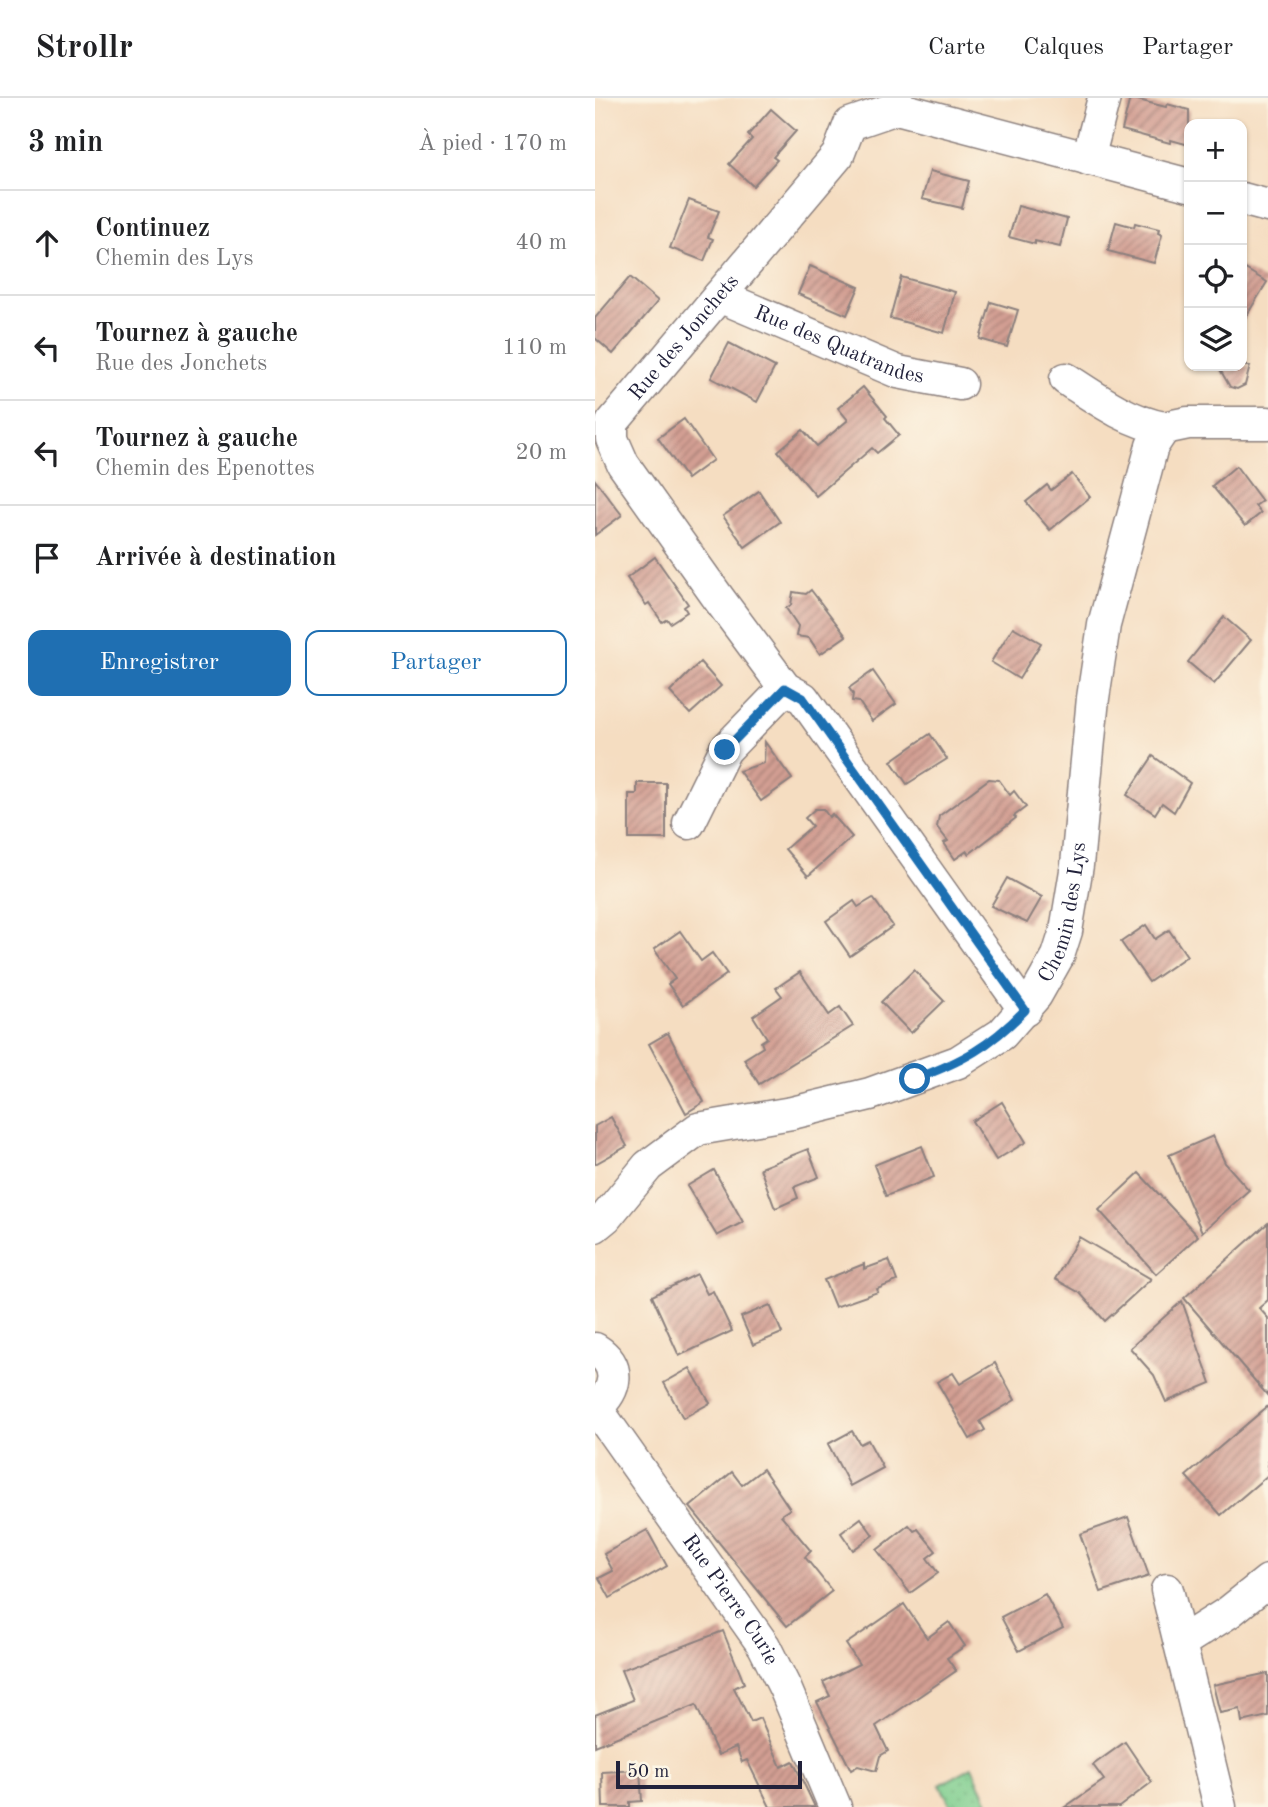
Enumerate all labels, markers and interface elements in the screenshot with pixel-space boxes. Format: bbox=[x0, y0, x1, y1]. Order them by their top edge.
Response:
text: Strollr bbox=[35, 32, 133, 65]
text: Carte bbox=[928, 36, 985, 60]
text: Calques bbox=[1023, 36, 1104, 60]
text: Partager bbox=[1142, 36, 1233, 60]
map controls bbox=[1184, 119, 1247, 371]
button: + bbox=[1184, 119, 1247, 182]
text: 3 min bbox=[28, 128, 103, 158]
text: À pied · 170 m bbox=[418, 132, 567, 155]
button: − bbox=[1184, 182, 1247, 245]
text: Continuez bbox=[95, 216, 210, 242]
icon: ahead bbox=[28, 224, 66, 262]
text: 40 m bbox=[516, 231, 567, 254]
button: locate bbox=[1184, 245, 1247, 308]
text: Chemin des Lys bbox=[95, 247, 253, 270]
street label: Rue des Jonchets bbox=[625, 271, 743, 405]
street label: Rue des Quatrandes bbox=[751, 302, 926, 387]
button: layers bbox=[1184, 308, 1247, 371]
text: Tournez à gauche bbox=[95, 321, 298, 347]
icon: left bbox=[28, 329, 66, 367]
text: 110 m bbox=[502, 336, 567, 359]
text: Rue des Jonchets bbox=[95, 352, 267, 375]
text: Tournez à gauche bbox=[95, 426, 298, 452]
icon: left bbox=[28, 434, 66, 472]
text: 20 m bbox=[516, 441, 567, 464]
text: Chemin des Epenottes bbox=[95, 457, 315, 480]
icon: arrive bbox=[28, 539, 66, 577]
text: Arrivée à destination bbox=[95, 545, 337, 571]
button: Enregistrer bbox=[28, 630, 291, 696]
button: Partager bbox=[305, 630, 567, 696]
route end bbox=[709, 734, 740, 765]
street label: Chemin des Lys bbox=[1035, 841, 1090, 986]
route start bbox=[899, 1063, 930, 1094]
street label: Rue Pierre Curie bbox=[678, 1530, 782, 1668]
scale bar bbox=[616, 1758, 801, 1790]
text: 50 m bbox=[627, 1763, 669, 1782]

